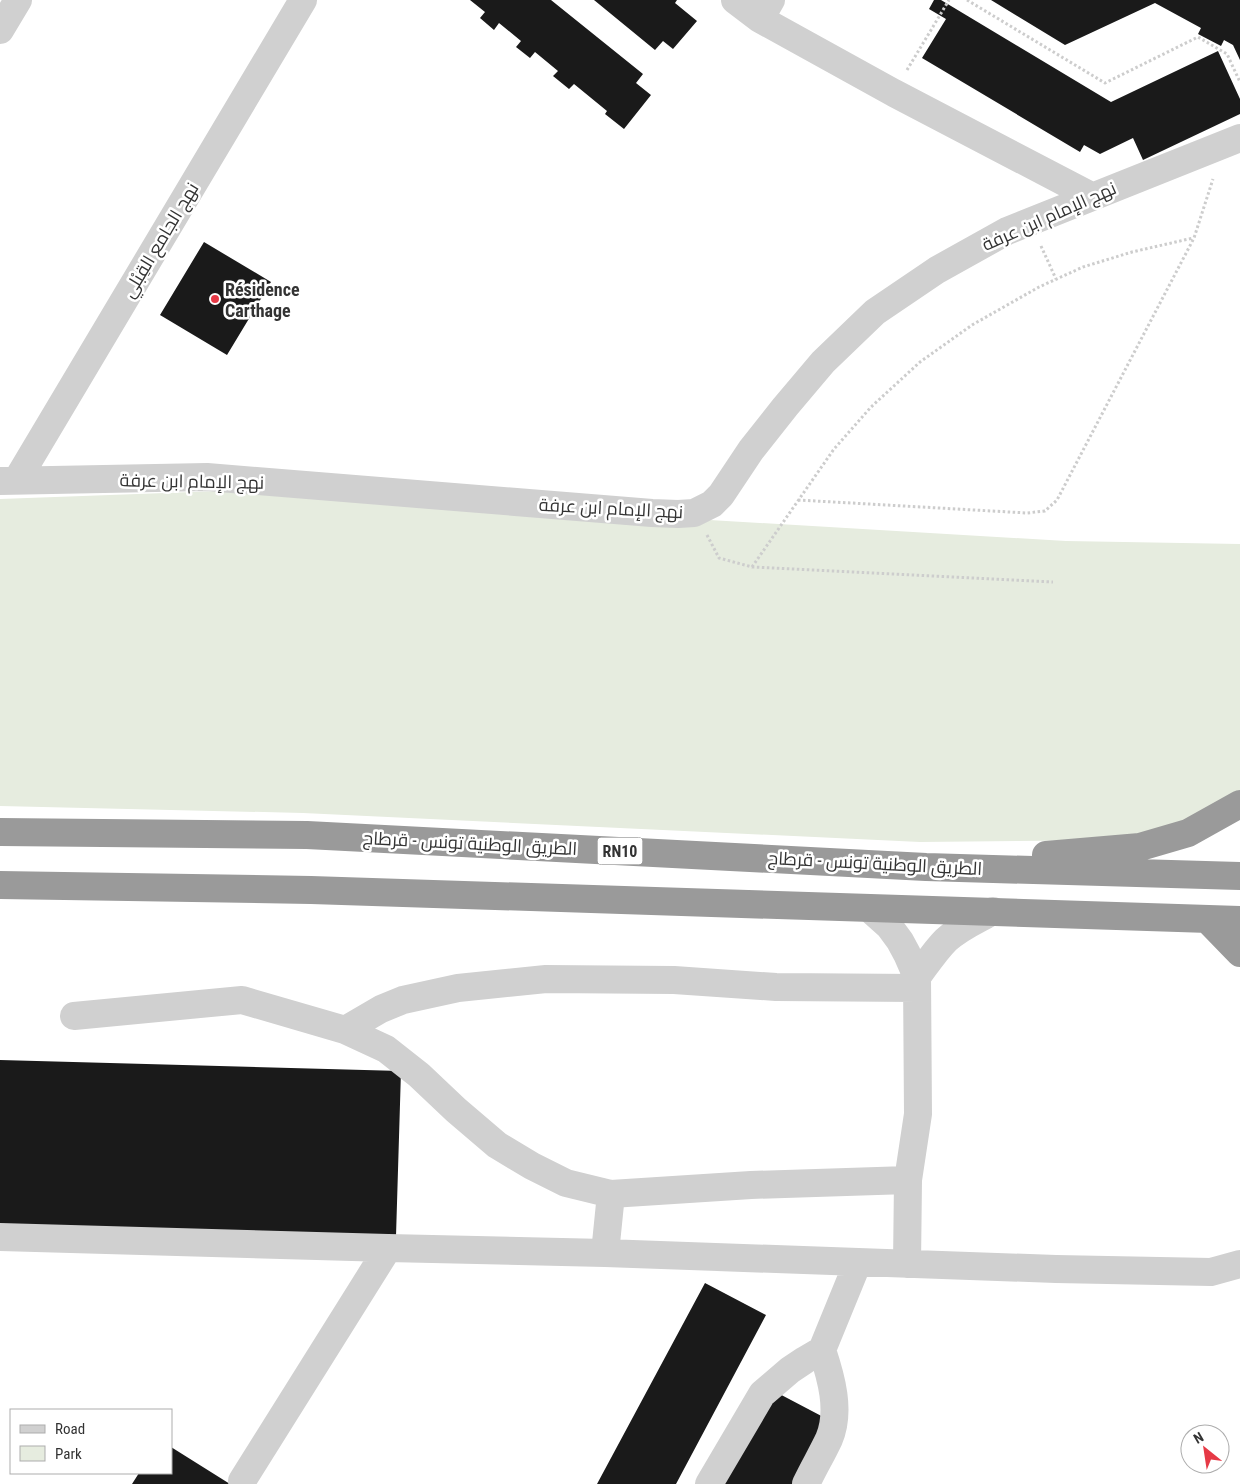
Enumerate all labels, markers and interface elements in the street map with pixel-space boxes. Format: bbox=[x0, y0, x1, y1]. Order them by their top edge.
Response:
street label: نهج الإمام ابن عرفة bbox=[979, 177, 1120, 257]
street label: نهج الجامع القِبْلي bbox=[117, 179, 206, 303]
place label: Résidence Carthage bbox=[225, 279, 300, 321]
marker: Résidence Carthage bbox=[209, 293, 221, 305]
street label: نهج الإمام ابن عرفة bbox=[120, 469, 264, 495]
street label: نهج الإمام ابن عرفة bbox=[538, 494, 684, 524]
street label: الطريق الوطنية تونس - قرطاج bbox=[362, 827, 578, 861]
road number: RN10 bbox=[598, 838, 642, 864]
street label: الطريق الوطنية تونس - قرطاج bbox=[767, 847, 983, 881]
legend bbox=[10, 1409, 172, 1474]
text: Road bbox=[55, 1420, 85, 1438]
north arrow bbox=[1180, 1424, 1230, 1474]
text: N bbox=[1191, 1429, 1206, 1447]
text: Park bbox=[55, 1445, 82, 1463]

